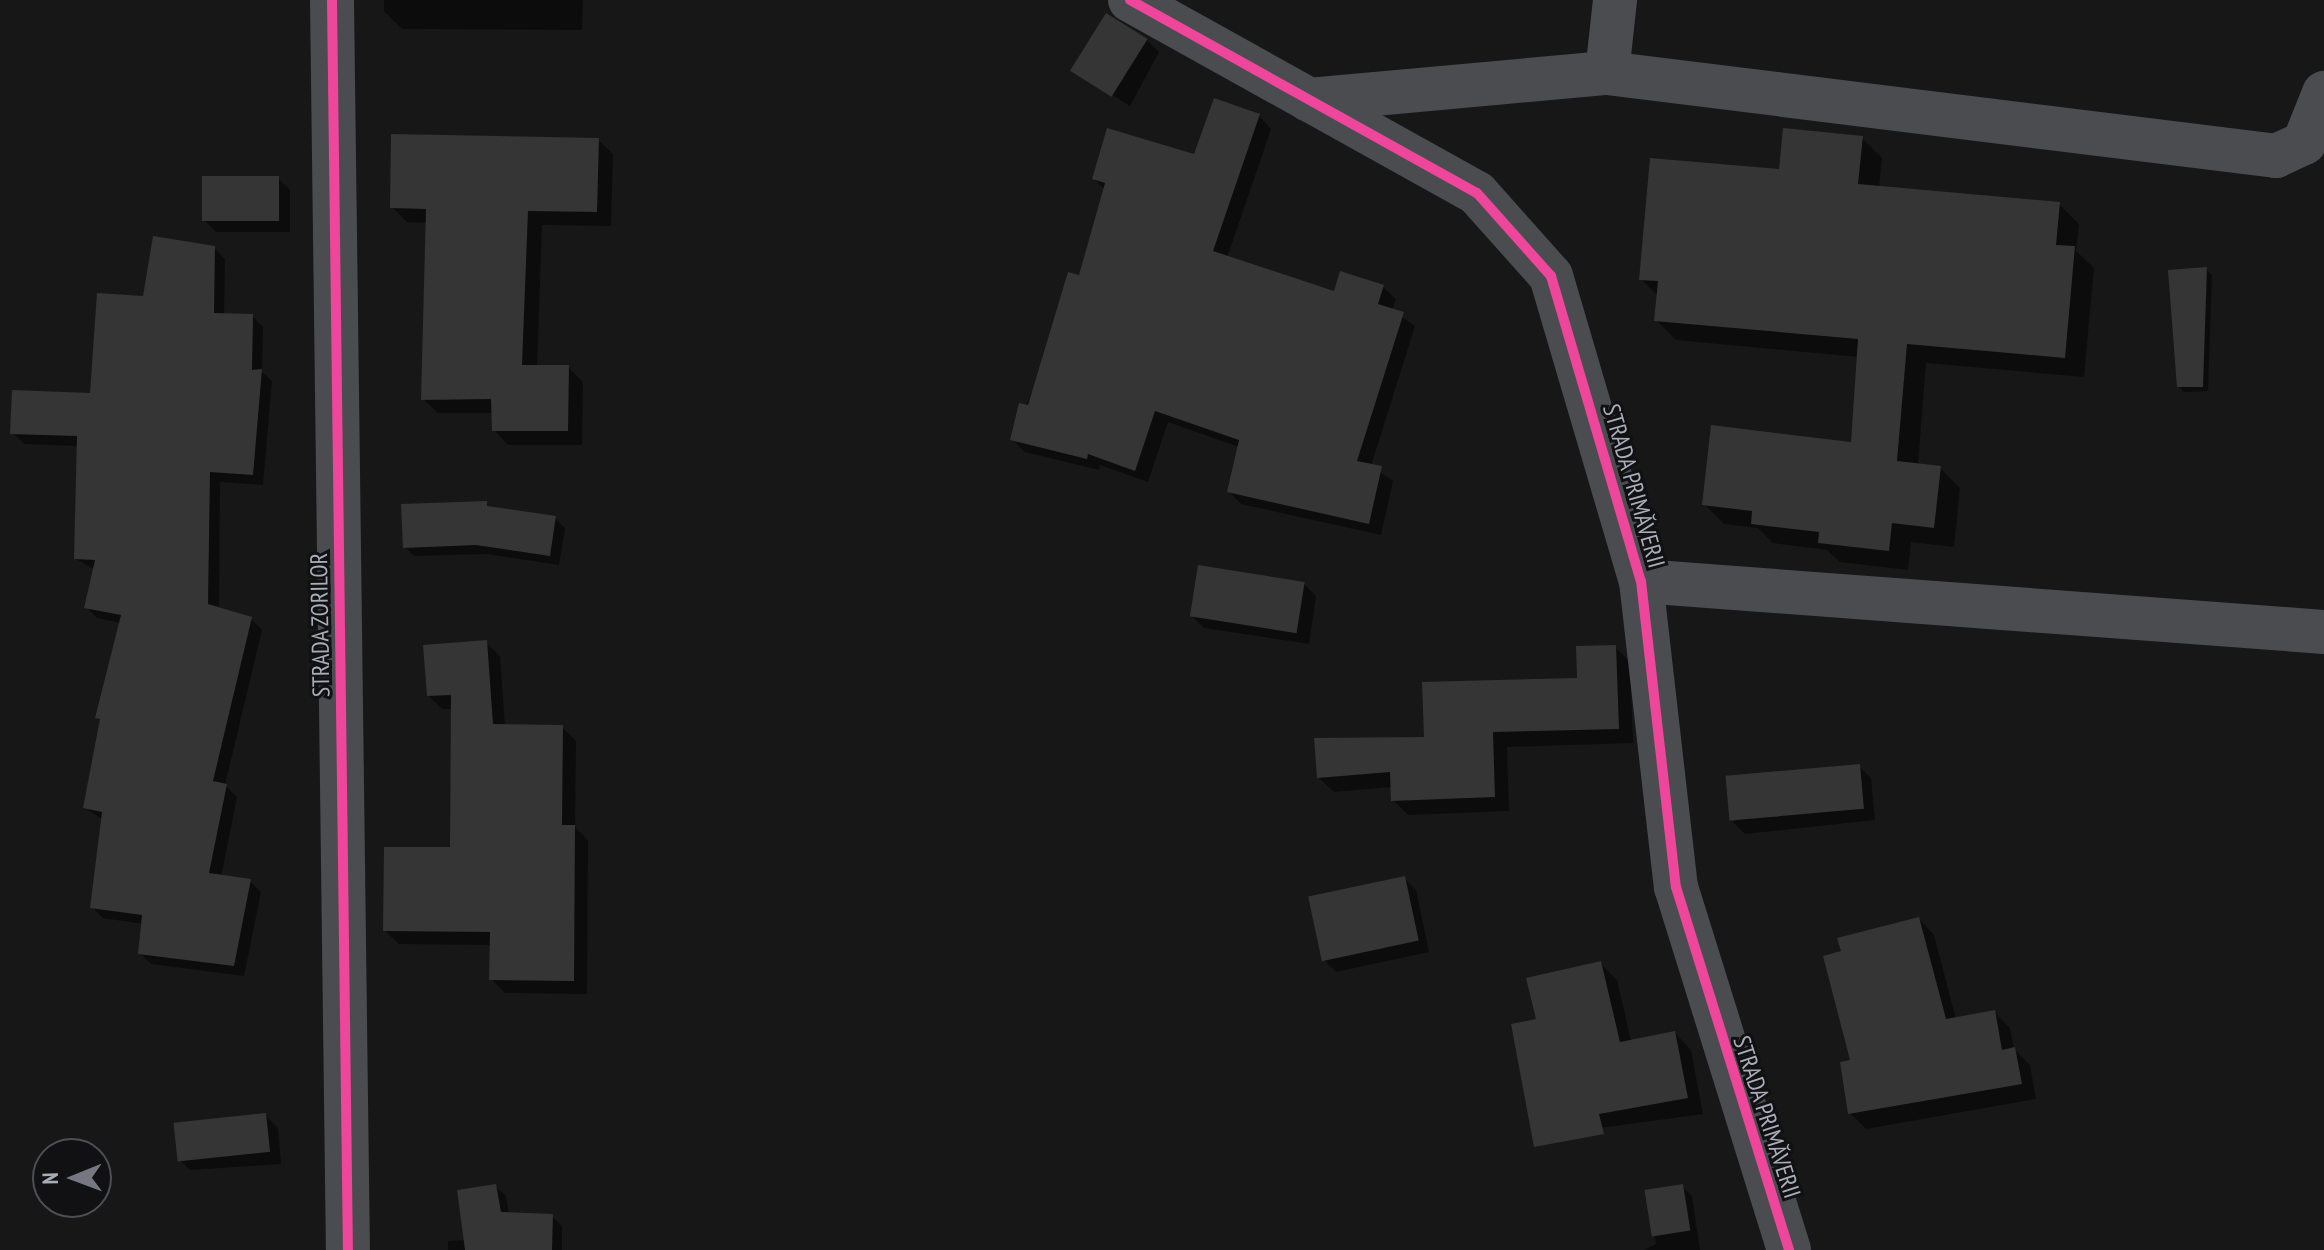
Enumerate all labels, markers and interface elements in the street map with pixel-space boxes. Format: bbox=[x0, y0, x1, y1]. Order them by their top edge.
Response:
street label: STRADA PRIMĂVERII bbox=[1597, 401, 1671, 571]
street label: STRADA ZORILOR bbox=[304, 552, 336, 698]
street label: STRADA PRIMĂVERII bbox=[1727, 1032, 1807, 1202]
north arrow bbox=[32, 1138, 112, 1218]
text: N bbox=[36, 1172, 64, 1185]

